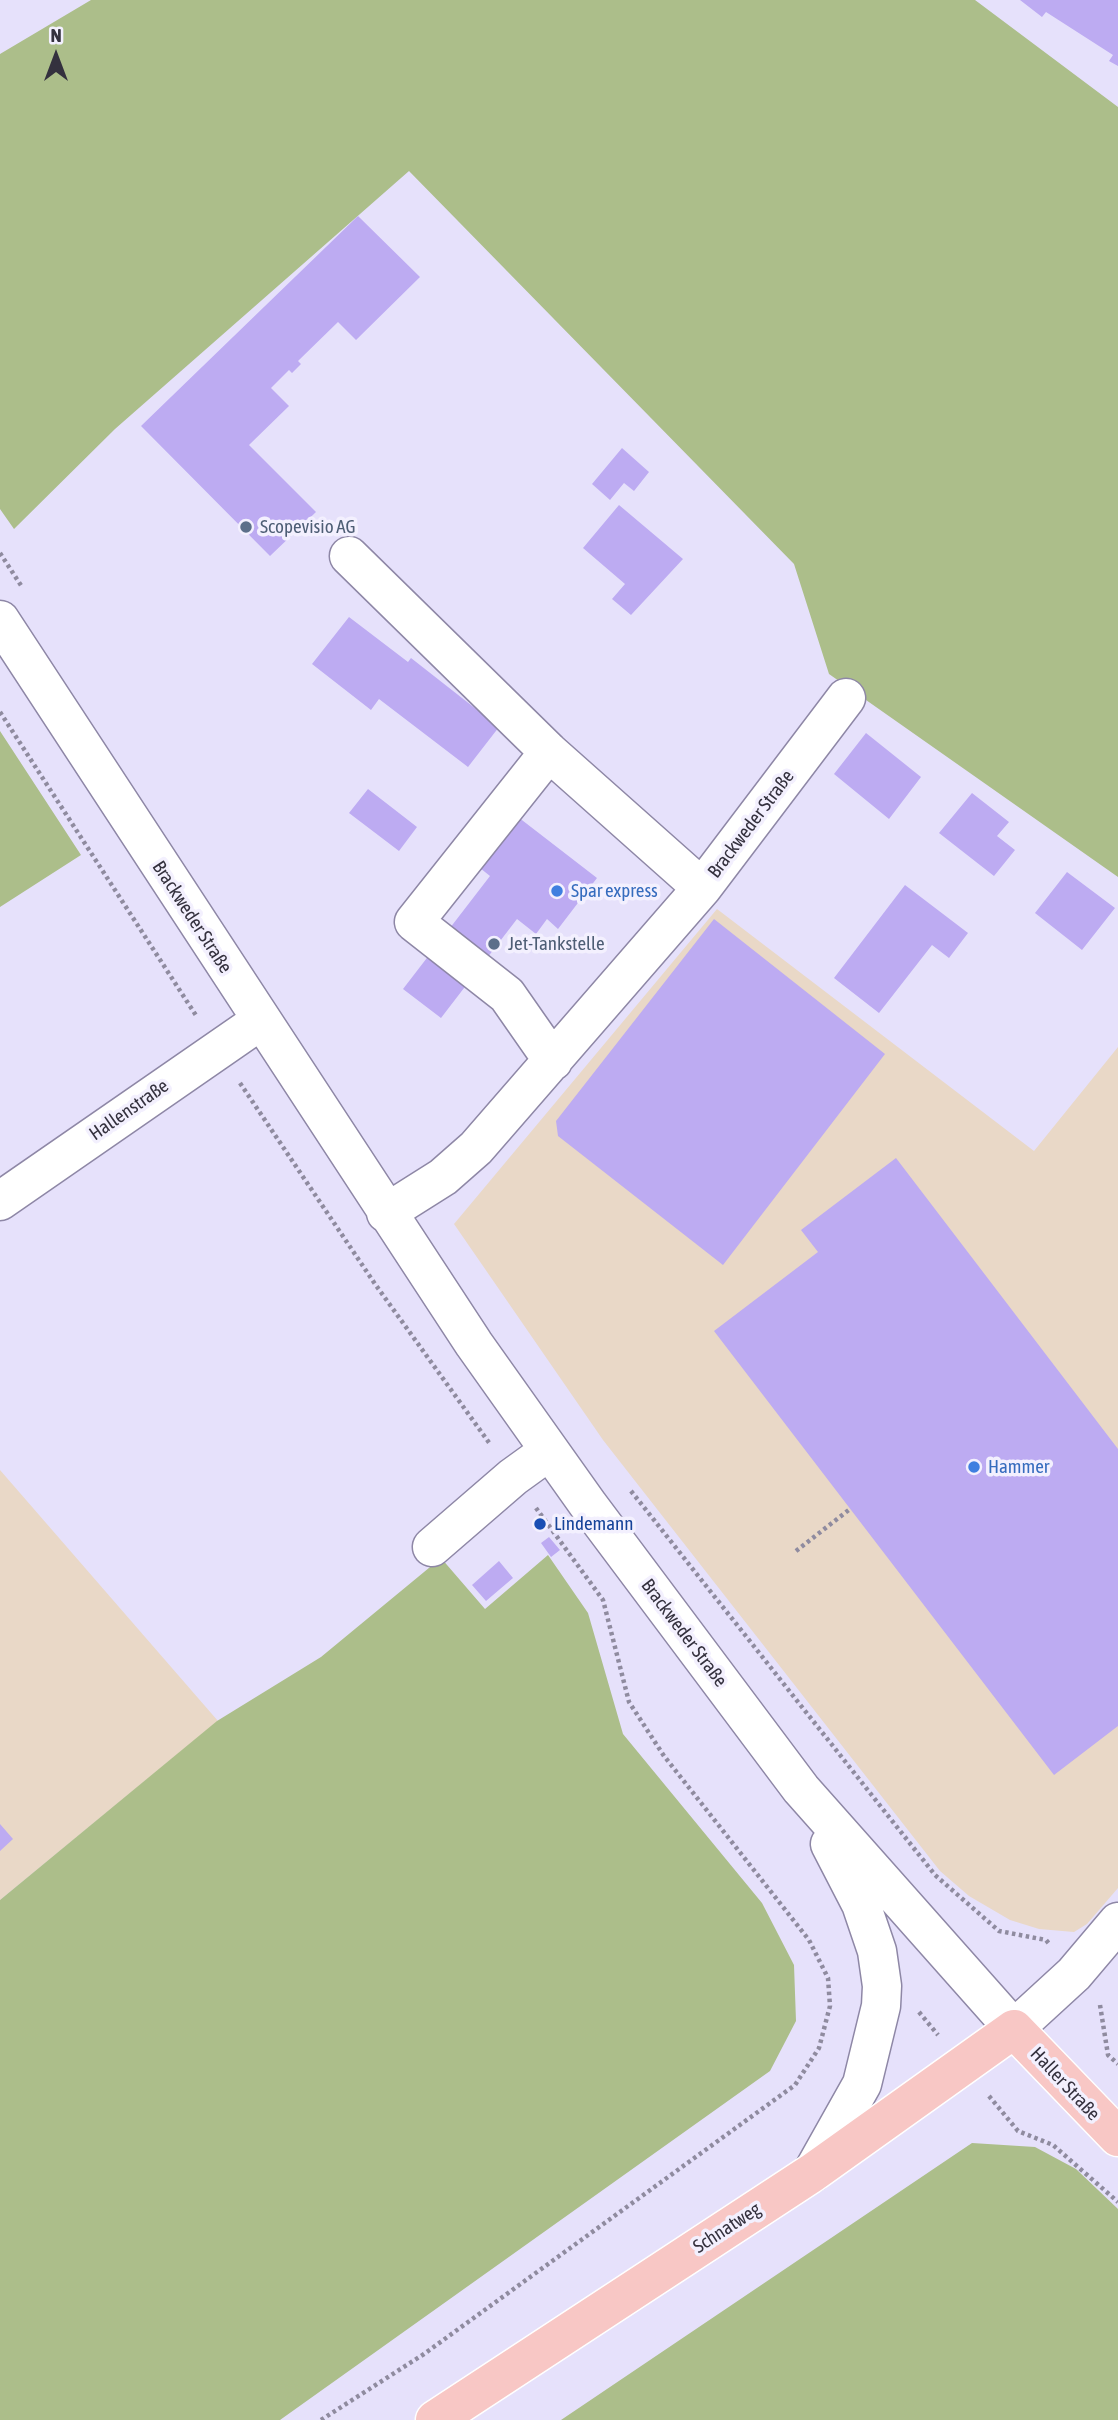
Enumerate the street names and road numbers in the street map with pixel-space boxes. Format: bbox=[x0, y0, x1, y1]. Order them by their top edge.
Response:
street label: Brackweder Straße bbox=[703, 766, 799, 882]
street label: Brackweder Straße bbox=[147, 857, 237, 977]
street label: Hallenstraße bbox=[85, 1074, 173, 1146]
street label: Brackweder Straße bbox=[636, 1575, 732, 1691]
street label: Haller Straße bbox=[1025, 2043, 1105, 2125]
street label: Schnatweg bbox=[689, 2198, 765, 2258]

